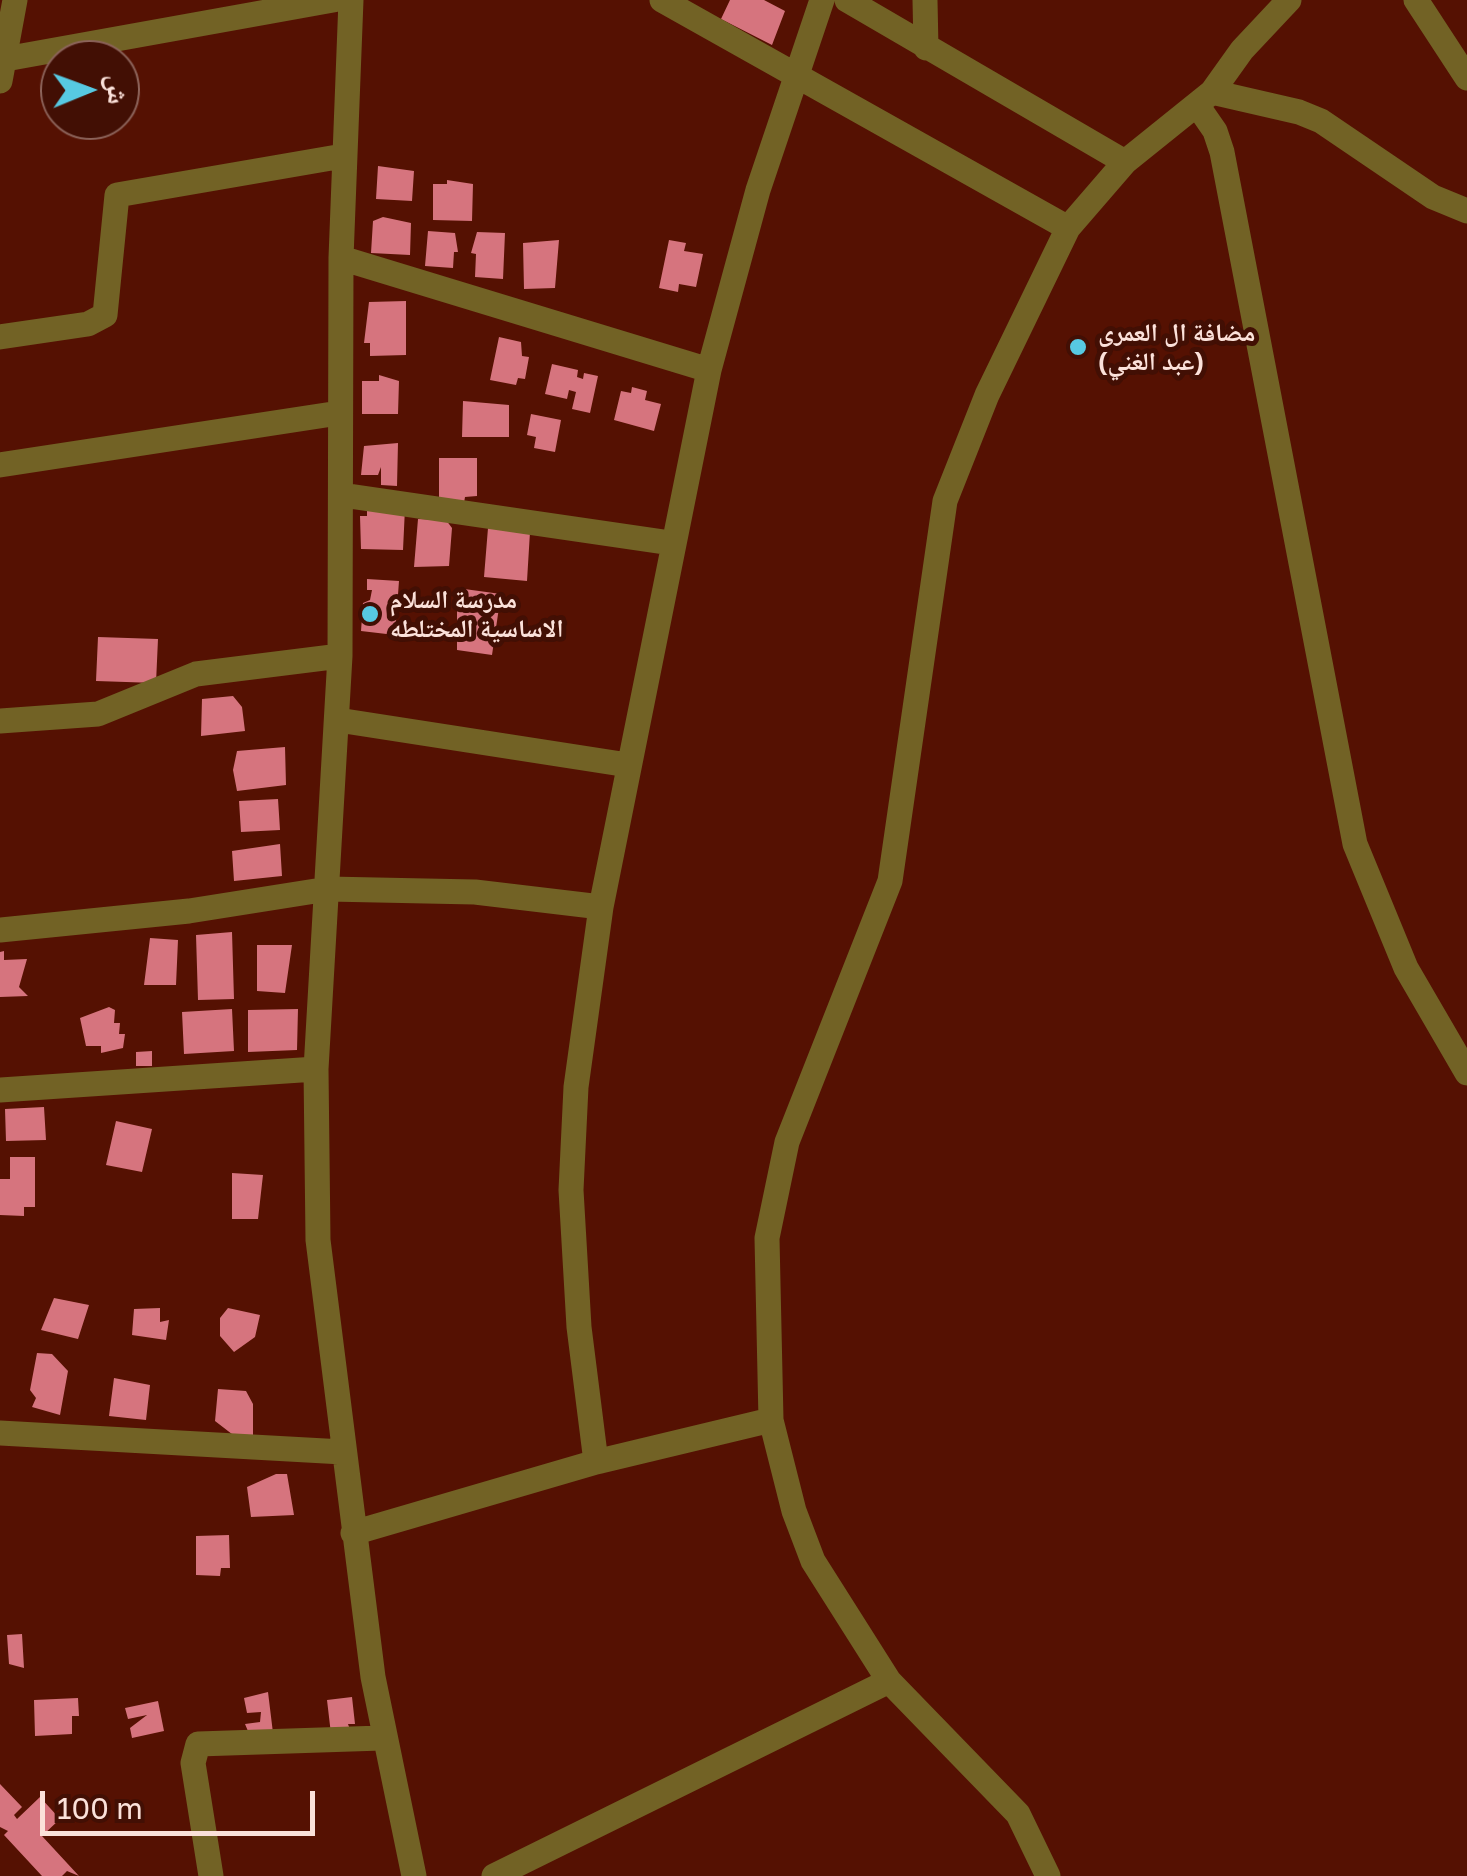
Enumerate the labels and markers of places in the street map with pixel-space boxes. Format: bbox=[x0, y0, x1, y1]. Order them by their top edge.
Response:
place label: مضافة ال العمري (عبد الغني) bbox=[1098, 318, 1255, 377]
marker: مضافة ال العمري (عبد الغني) bbox=[1067, 336, 1089, 358]
place label: مدرسة السلام الاساسية المختلطه bbox=[390, 585, 564, 644]
marker: مدرسة السلام الاساسية المختلطه bbox=[359, 603, 381, 625]

